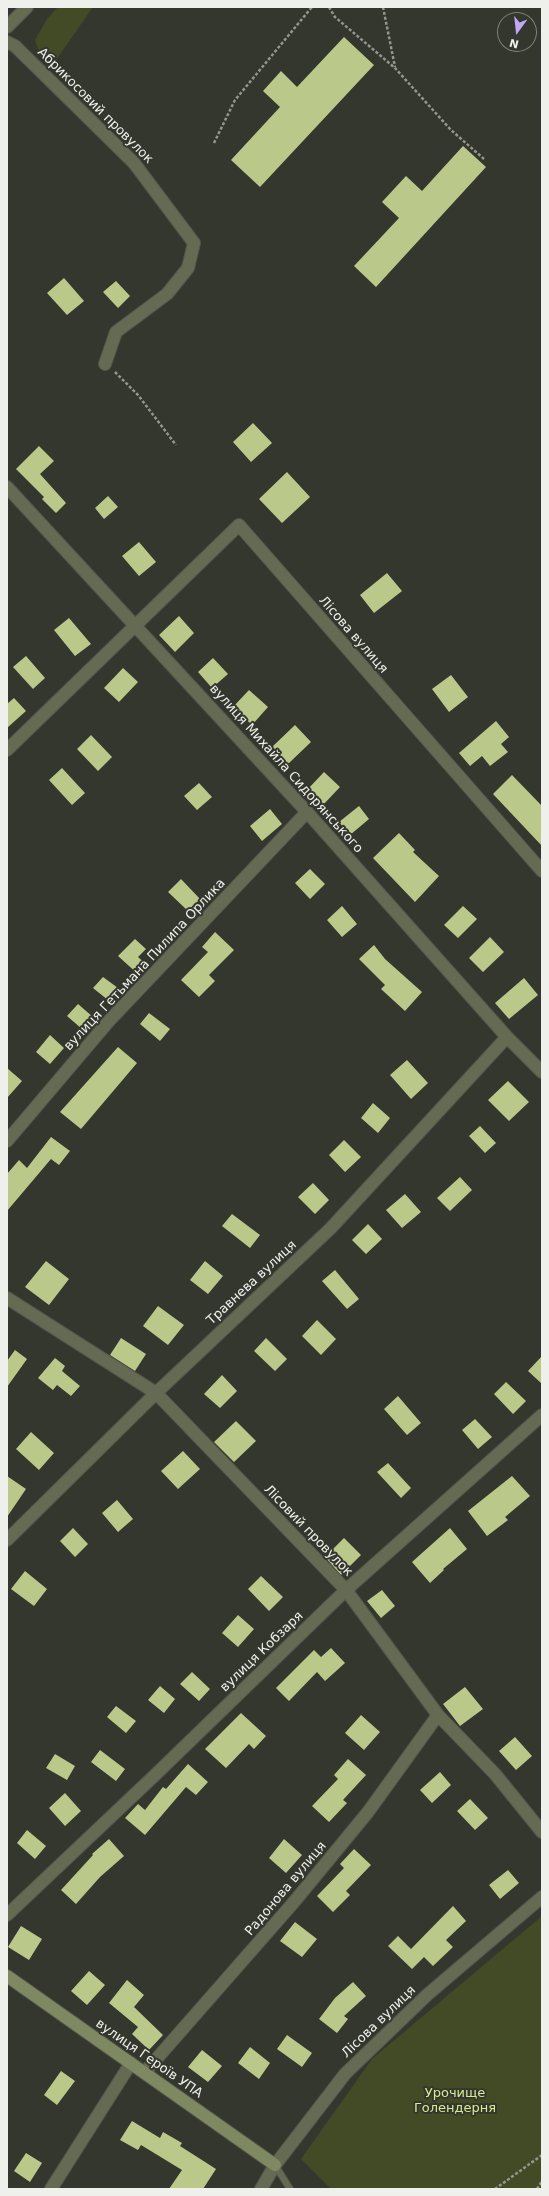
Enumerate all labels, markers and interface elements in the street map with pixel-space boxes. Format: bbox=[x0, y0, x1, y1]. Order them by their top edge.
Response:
north arrow bbox=[497, 12, 537, 52]
text: N bbox=[508, 36, 520, 51]
street label: Абрикосовий провулок bbox=[34, 45, 156, 167]
street label: Лісова вулиця bbox=[315, 593, 391, 677]
street label: вулиця Михайла Сидорянського bbox=[206, 681, 366, 857]
street label: вулиця Гетьмана Пилипа Орлика bbox=[61, 876, 229, 1054]
street label: Травнева вулиця bbox=[204, 1237, 300, 1329]
street label: Лісовий провулок bbox=[260, 1482, 356, 1580]
street label: вулиця Кобзаря bbox=[217, 1609, 307, 1695]
street label: Радонова вулиця bbox=[242, 1839, 330, 1939]
street label: Лісова вулиця bbox=[339, 1983, 419, 2061]
street label: вулиця Героїв УПА bbox=[92, 2016, 206, 2102]
park label: Урочище Голендерня bbox=[414, 2086, 496, 2117]

